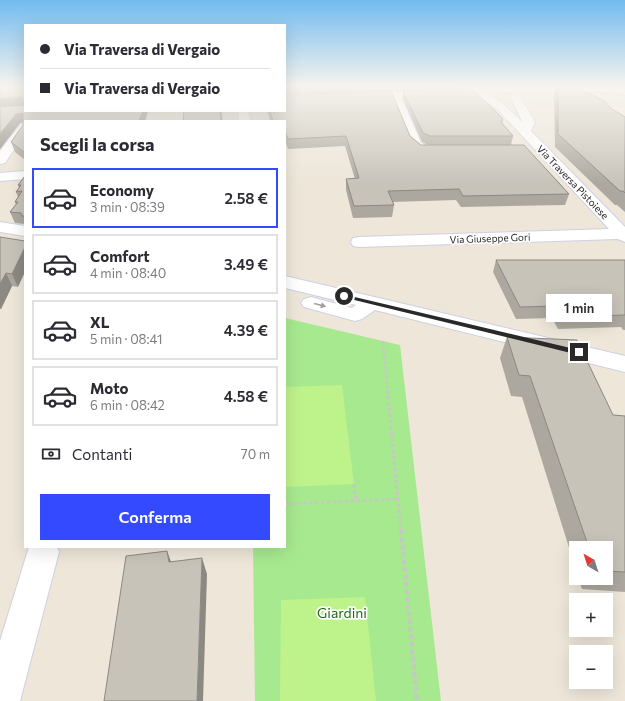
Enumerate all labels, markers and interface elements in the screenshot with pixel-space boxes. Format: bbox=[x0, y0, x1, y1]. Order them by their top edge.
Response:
text: Via Traversa di Vergaio bbox=[64, 40, 220, 58]
text: Via Traversa di Vergaio bbox=[64, 79, 220, 97]
text: Scegli la corsa bbox=[40, 133, 155, 155]
street label: Via Traversa Pistoiese bbox=[535, 143, 611, 221]
icon: car bbox=[42, 180, 78, 216]
text: Economy bbox=[90, 181, 154, 199]
text: 2.58 € bbox=[224, 189, 268, 207]
text: 3 min · 08:39 bbox=[90, 199, 165, 215]
street label: Via Giuseppe Gori bbox=[449, 231, 531, 245]
icon: car bbox=[42, 246, 78, 282]
text: Comfort bbox=[90, 247, 150, 265]
text: 3.49 € bbox=[224, 255, 268, 273]
text: 4 min · 08:40 bbox=[90, 265, 166, 281]
route start bbox=[335, 287, 353, 305]
callout: 1 min bbox=[546, 294, 612, 322]
text: 1 min bbox=[564, 300, 594, 316]
one-way arrow bbox=[314, 302, 326, 308]
icon: car bbox=[42, 312, 78, 348]
text: XL bbox=[90, 313, 109, 331]
text: 4.39 € bbox=[224, 321, 268, 339]
text: 5 min · 08:41 bbox=[90, 331, 163, 347]
route end bbox=[570, 343, 588, 361]
icon: car bbox=[42, 378, 78, 414]
text: Moto bbox=[90, 379, 129, 397]
text: 4.58 € bbox=[224, 387, 268, 405]
text: 6 min · 08:42 bbox=[90, 397, 165, 413]
icon: cash bbox=[40, 443, 62, 465]
text: Contanti bbox=[72, 445, 132, 463]
text: 70 m bbox=[241, 446, 270, 462]
button: Conferma bbox=[40, 494, 270, 540]
north arrow bbox=[569, 541, 613, 585]
map controls bbox=[569, 541, 613, 689]
button: + bbox=[569, 593, 613, 637]
park label: Giardini bbox=[317, 604, 367, 621]
button: − bbox=[569, 645, 613, 689]

